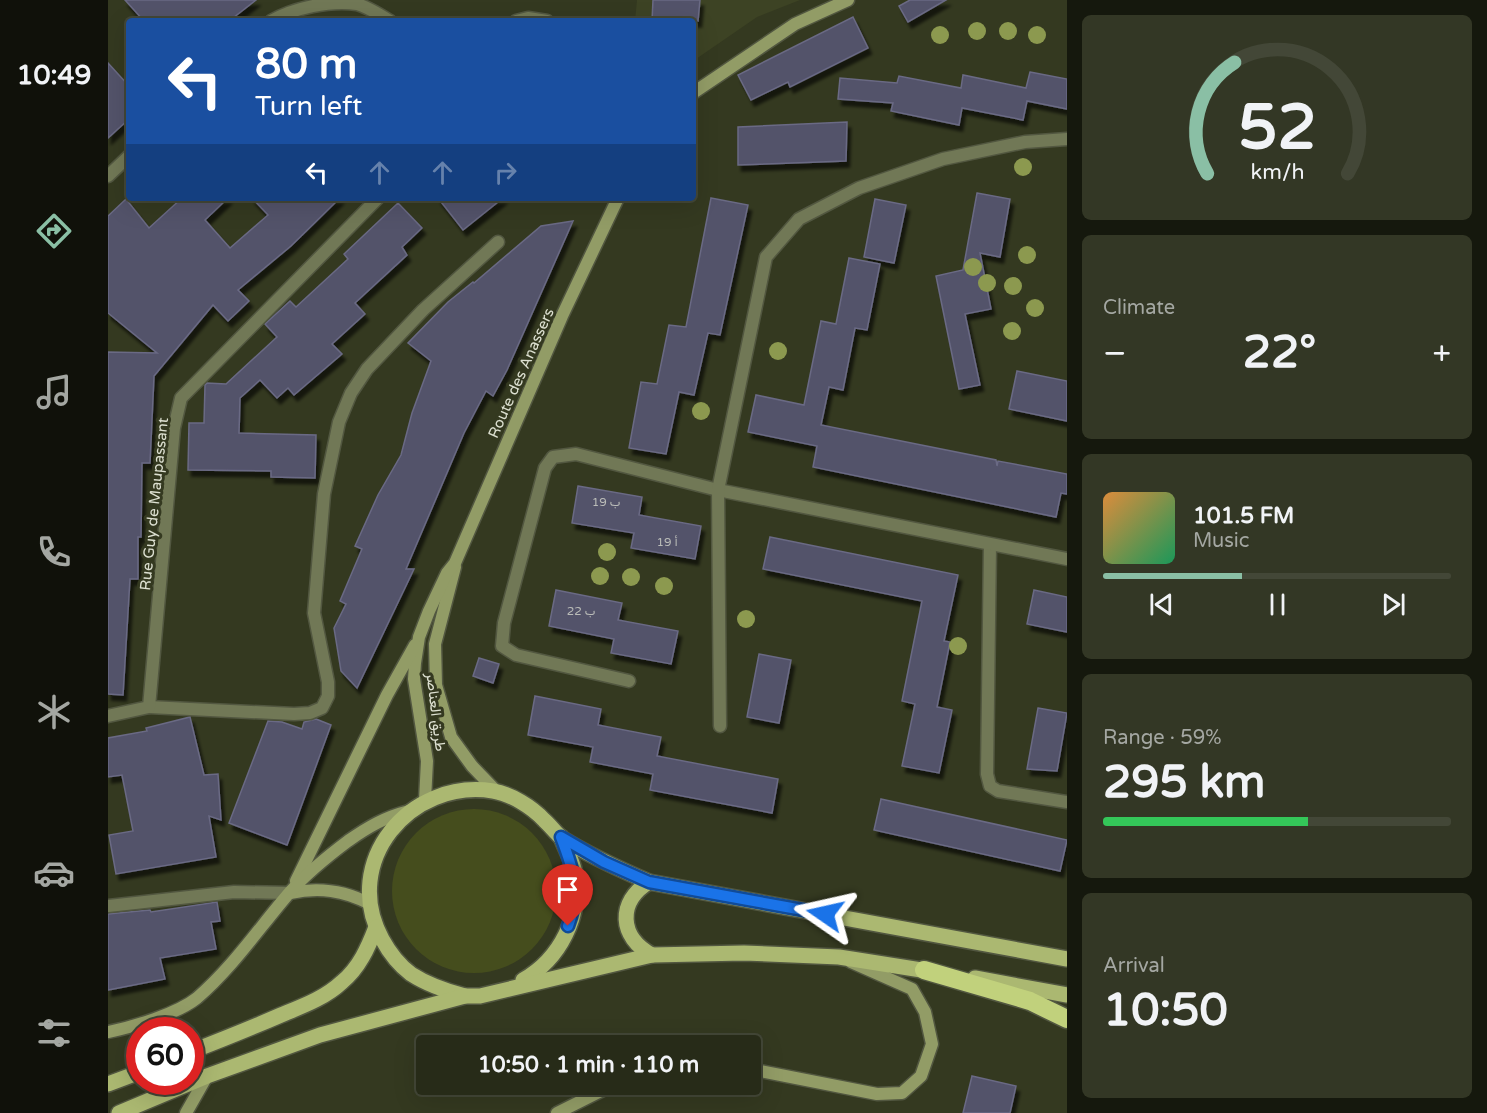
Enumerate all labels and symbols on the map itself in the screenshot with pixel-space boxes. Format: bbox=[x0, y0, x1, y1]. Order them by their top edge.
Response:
street label: Route des Anassers bbox=[484, 305, 558, 441]
street label: Rue Guy de Maupassant bbox=[136, 416, 172, 591]
house number: ب 19 bbox=[592, 495, 620, 509]
house number: أ 19 bbox=[657, 535, 678, 549]
house number: ب 22 bbox=[567, 604, 595, 618]
street label: طريق العناصر bbox=[421, 671, 450, 753]
pin bbox=[542, 864, 593, 926]
position arrow bbox=[793, 882, 857, 946]
speed limit sign: 60 bbox=[126, 1017, 204, 1095]

